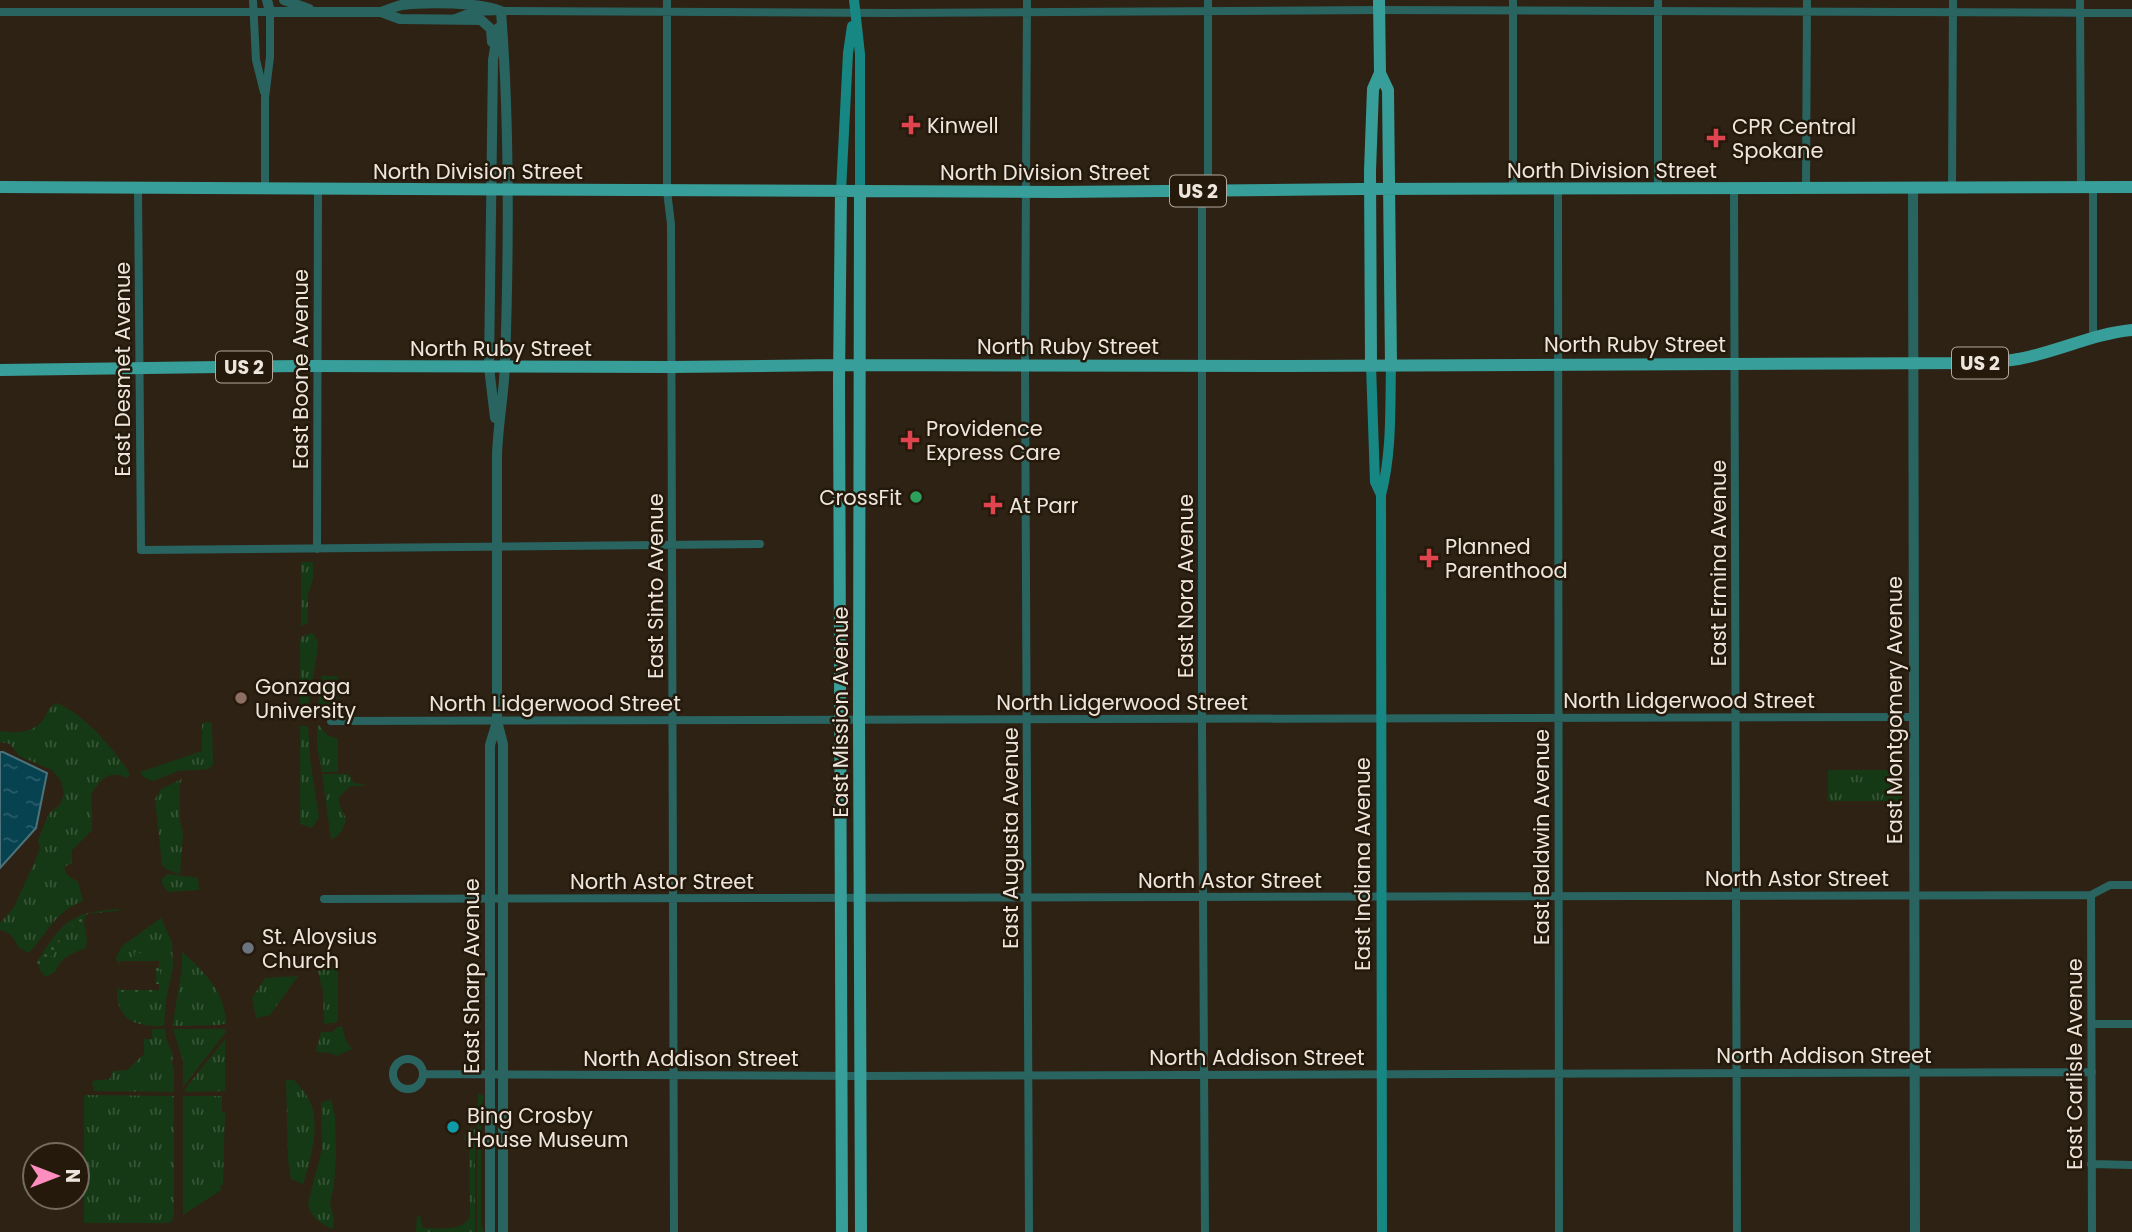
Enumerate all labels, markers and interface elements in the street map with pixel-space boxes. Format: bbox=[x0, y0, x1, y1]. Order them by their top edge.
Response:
place label: Kinwell bbox=[927, 111, 999, 140]
place label: CPR Central Spokane bbox=[1732, 112, 1856, 165]
marker: Kinwell bbox=[901, 115, 921, 135]
marker: CPR Central Spokane bbox=[1706, 128, 1726, 148]
street label: North Division Street bbox=[1507, 156, 1717, 185]
street label: North Division Street bbox=[373, 157, 583, 186]
street label: North Division Street bbox=[940, 158, 1150, 187]
road number: US 2 bbox=[1170, 176, 1226, 206]
street label: East Desmet Avenue bbox=[108, 262, 137, 476]
street label: East Boone Avenue bbox=[286, 269, 315, 469]
street label: North Ruby Street bbox=[1544, 330, 1726, 359]
street label: North Ruby Street bbox=[977, 332, 1159, 361]
street label: North Ruby Street bbox=[410, 334, 592, 363]
road number: US 2 bbox=[1952, 348, 2008, 378]
road number: US 2 bbox=[216, 352, 272, 382]
place label: Providence Express Care bbox=[926, 414, 1061, 467]
marker: Providence Express Care bbox=[900, 430, 920, 450]
street label: East Ermina Avenue bbox=[1704, 460, 1733, 666]
place label: CrossFit bbox=[819, 483, 902, 512]
marker: CrossFit bbox=[908, 489, 924, 505]
place label: At Parr bbox=[1009, 491, 1079, 520]
street label: East Sinto Avenue bbox=[641, 493, 670, 679]
street label: East Nora Avenue bbox=[1171, 494, 1200, 678]
marker: At Parr bbox=[983, 495, 1003, 515]
place label: Planned Parenthood bbox=[1445, 532, 1568, 585]
marker: Planned Parenthood bbox=[1419, 548, 1439, 568]
street label: East Montgomery Avenue bbox=[1880, 576, 1909, 844]
street label: East Mission Avenue bbox=[826, 607, 855, 817]
place label: Gonzaga University bbox=[255, 672, 356, 725]
street label: North Lidgerwood Street bbox=[1563, 686, 1815, 715]
street label: North Lidgerwood Street bbox=[996, 688, 1248, 717]
street label: North Lidgerwood Street bbox=[429, 689, 681, 718]
marker: Gonzaga University bbox=[233, 690, 249, 706]
street label: East Augusta Avenue bbox=[996, 727, 1025, 949]
street label: East Baldwin Avenue bbox=[1527, 729, 1556, 945]
street label: East Indiana Avenue bbox=[1348, 757, 1377, 971]
street label: North Astor Street bbox=[1705, 864, 1889, 893]
street label: North Astor Street bbox=[1138, 866, 1322, 895]
street label: North Astor Street bbox=[570, 867, 754, 896]
street label: East Sharp Avenue bbox=[457, 878, 486, 1074]
place label: St. Aloysius Church bbox=[262, 922, 377, 975]
marker: St. Aloysius Church bbox=[240, 940, 256, 956]
street label: East Carlisle Avenue bbox=[2060, 958, 2089, 1170]
street label: North Addison Street bbox=[1716, 1041, 1932, 1070]
street label: North Addison Street bbox=[1149, 1043, 1365, 1072]
street label: North Addison Street bbox=[583, 1044, 799, 1073]
place label: Bing Crosby House Museum bbox=[467, 1101, 629, 1154]
marker: Bing Crosby House Museum bbox=[445, 1119, 461, 1135]
north arrow bbox=[21, 1141, 91, 1211]
text: N bbox=[59, 1169, 86, 1183]

